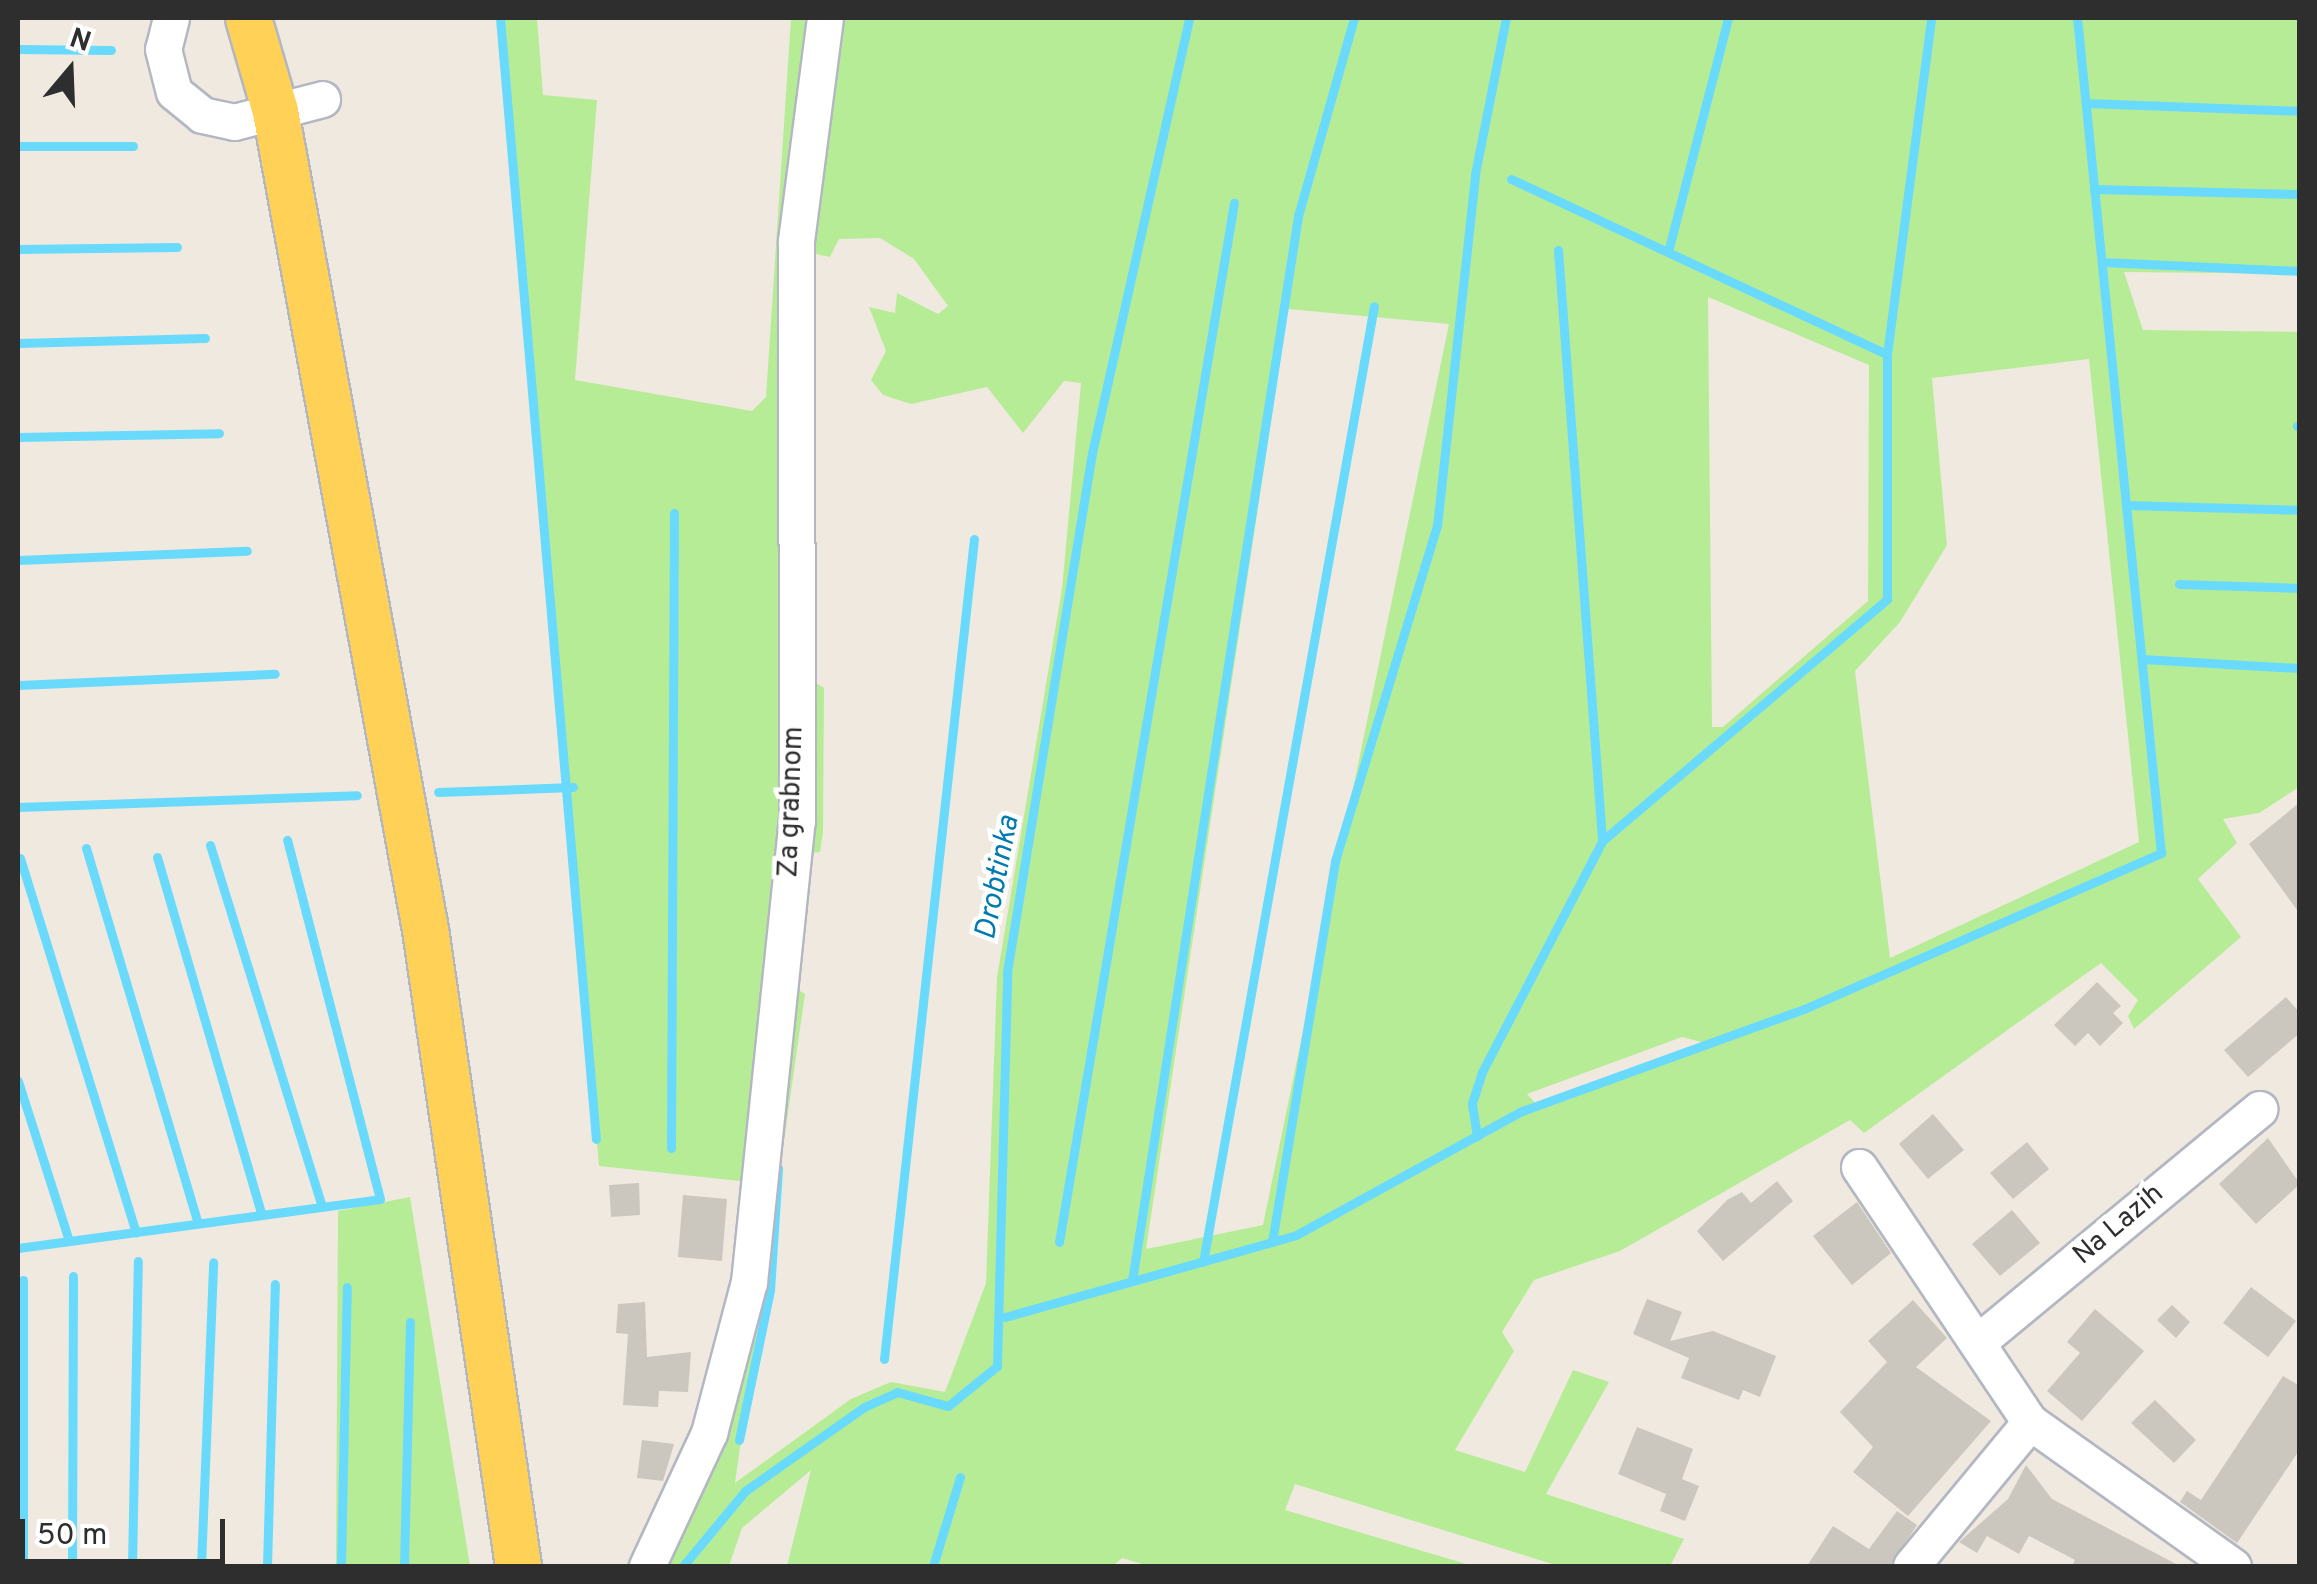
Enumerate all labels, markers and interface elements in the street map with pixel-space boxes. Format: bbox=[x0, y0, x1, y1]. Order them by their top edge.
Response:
north arrow bbox=[20, 20, 120, 120]
text: N bbox=[64, 21, 95, 62]
street label: Za grabnom bbox=[773, 726, 811, 878]
water label: Drobtinka bbox=[969, 813, 1029, 943]
street label: Na Lazih bbox=[2067, 1178, 2171, 1272]
scale bar bbox=[25, 1499, 230, 1561]
text: 50 m bbox=[37, 1518, 107, 1555]

